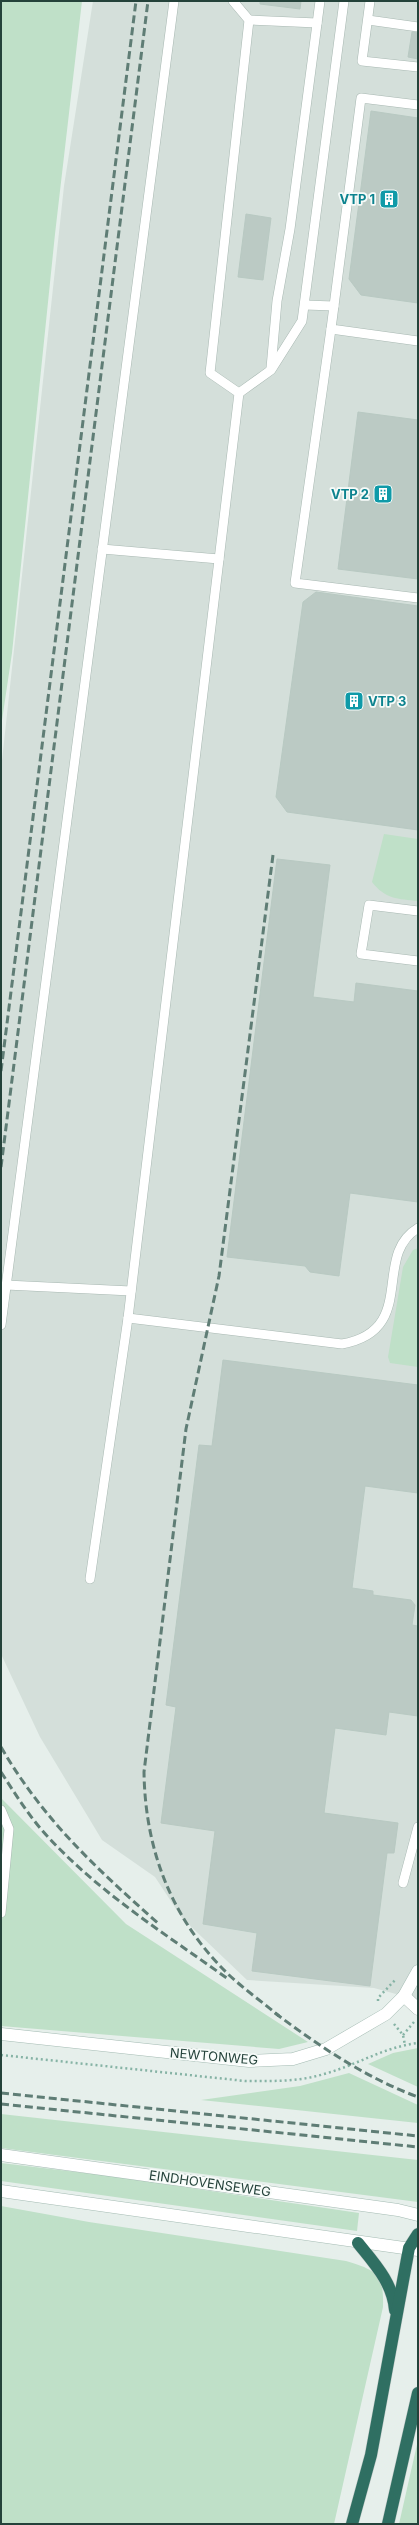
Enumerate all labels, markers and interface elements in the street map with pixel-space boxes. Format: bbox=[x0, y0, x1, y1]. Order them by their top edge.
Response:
building icon: VTP 1 bbox=[378, 188, 400, 210]
place label: VTP 1 bbox=[340, 191, 375, 207]
building icon: VTP 2 bbox=[372, 483, 394, 505]
place label: VTP 2 bbox=[331, 486, 369, 502]
building icon: VTP 3 bbox=[343, 690, 365, 712]
place label: VTP 3 bbox=[368, 693, 406, 709]
street label: NEWTONWEG bbox=[169, 2044, 259, 2068]
street label: EINDHOVENSEWEG bbox=[148, 2167, 272, 2199]

